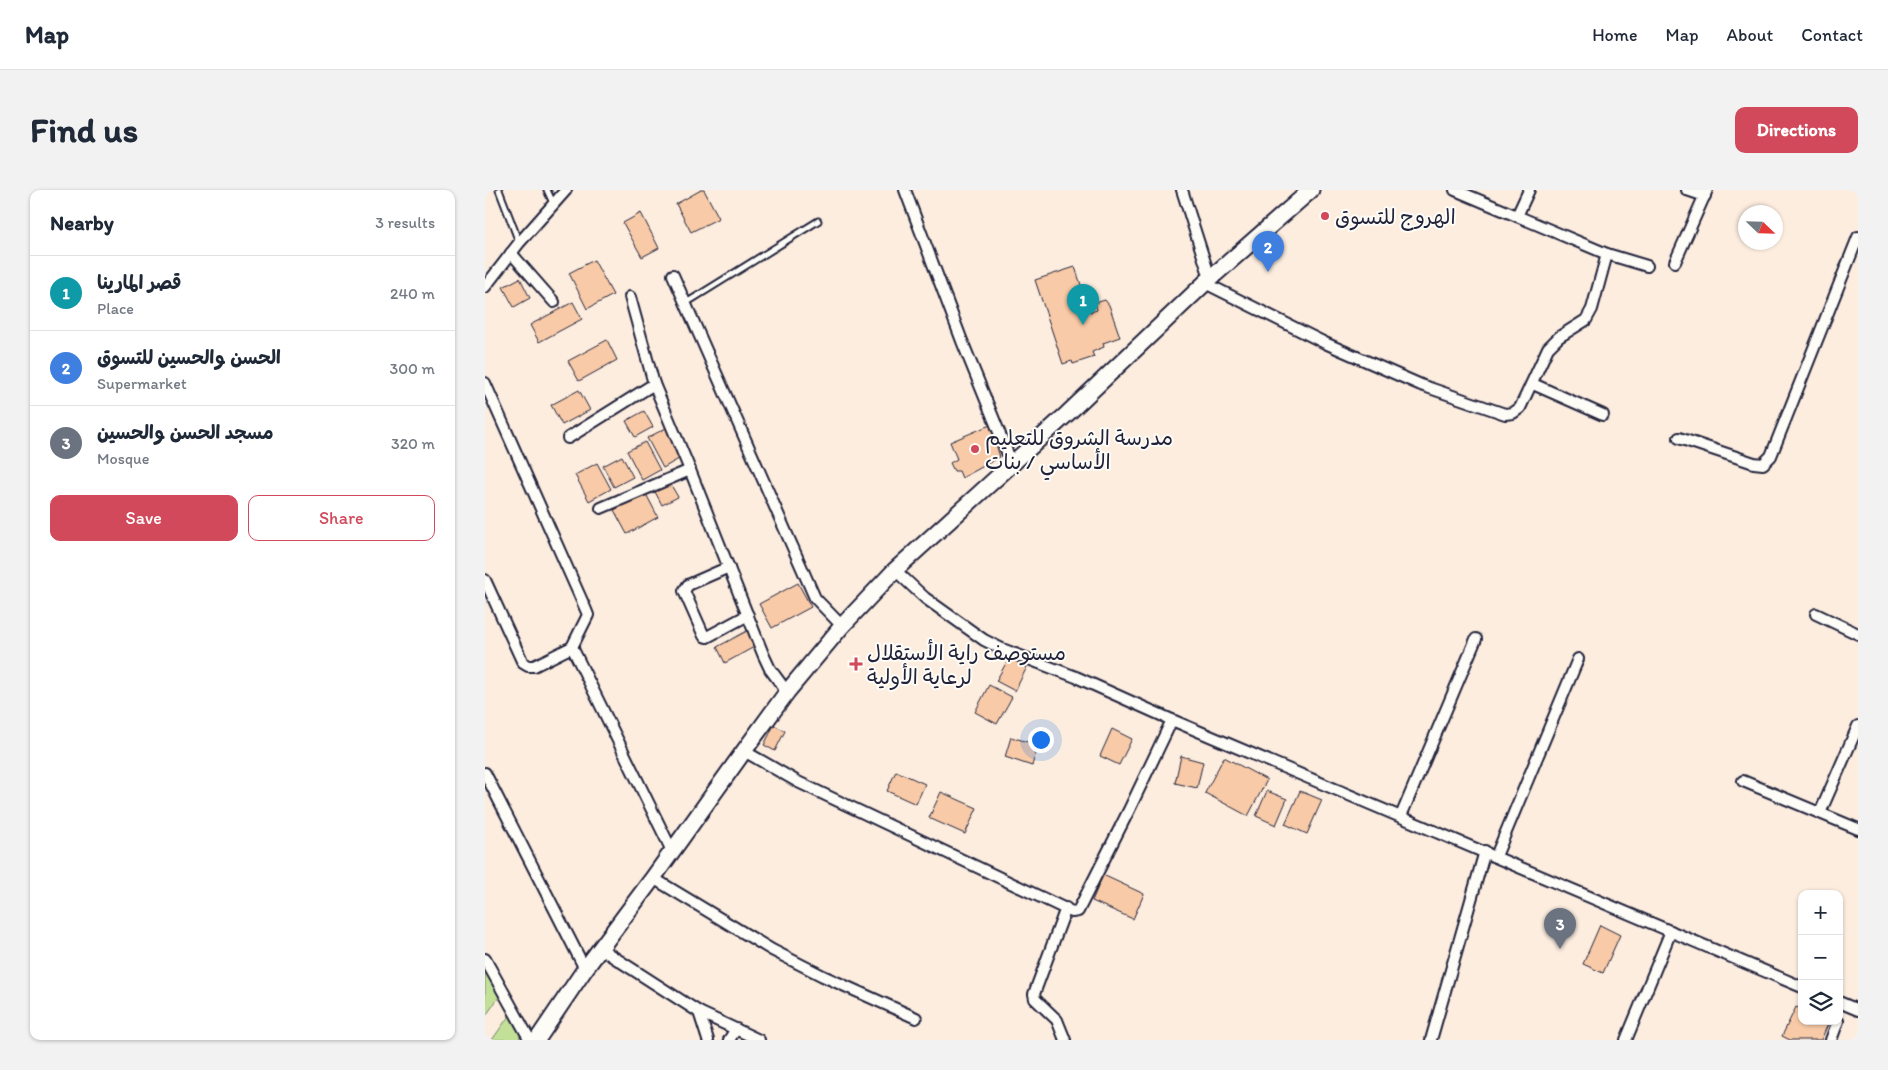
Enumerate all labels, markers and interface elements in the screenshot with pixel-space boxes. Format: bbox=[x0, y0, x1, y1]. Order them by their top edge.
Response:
text: Map bbox=[25, 20, 69, 49]
text: Home bbox=[1592, 24, 1638, 46]
text: Map bbox=[1666, 24, 1699, 46]
text: About bbox=[1727, 24, 1773, 46]
text: Contact bbox=[1801, 24, 1863, 46]
button: Directions bbox=[1735, 107, 1858, 153]
text: Find us bbox=[30, 109, 138, 151]
place label: الهروج للتسوق bbox=[1335, 204, 1456, 231]
north arrow bbox=[1738, 205, 1783, 250]
text: Nearby bbox=[50, 210, 114, 235]
marker: الهروج للتسوق bbox=[1319, 210, 1331, 222]
text: 3 results bbox=[375, 213, 435, 232]
pin: 2 bbox=[1252, 231, 1284, 272]
text: قصر المارينا bbox=[97, 271, 181, 294]
text: 1 bbox=[62, 284, 70, 303]
text: 240 m bbox=[390, 284, 435, 303]
pin: 1 bbox=[1067, 284, 1099, 325]
text: Place bbox=[97, 299, 134, 318]
text: الحسن والحسين للتسوق bbox=[97, 346, 281, 369]
text: 2 bbox=[62, 359, 70, 378]
text: 300 m bbox=[390, 359, 435, 378]
text: Supermarket bbox=[97, 374, 187, 393]
text: مسجد الحسن والحسين bbox=[97, 421, 273, 444]
place label: مدرسة الشروق للتعليم الأساسي / بنات bbox=[985, 425, 1173, 481]
text: 3 bbox=[62, 434, 70, 453]
text: 320 m bbox=[391, 434, 435, 453]
marker: مدرسة الشروق للتعليم الأساسي / بنات bbox=[969, 443, 981, 455]
text: Mosque bbox=[97, 449, 150, 468]
button: Save bbox=[50, 495, 238, 541]
button: Share bbox=[248, 495, 435, 541]
place label: مستوصف راية الأستقلال لرعاية الأولية bbox=[867, 639, 1066, 691]
marker: مستوصف راية الأستقلال لرعاية الأولية bbox=[849, 657, 863, 671]
your location bbox=[1028, 727, 1054, 753]
map controls bbox=[1798, 890, 1843, 1025]
button: + bbox=[1798, 890, 1843, 935]
pin: 3 bbox=[1544, 908, 1576, 949]
button: − bbox=[1798, 935, 1843, 980]
button: layers bbox=[1798, 980, 1843, 1025]

